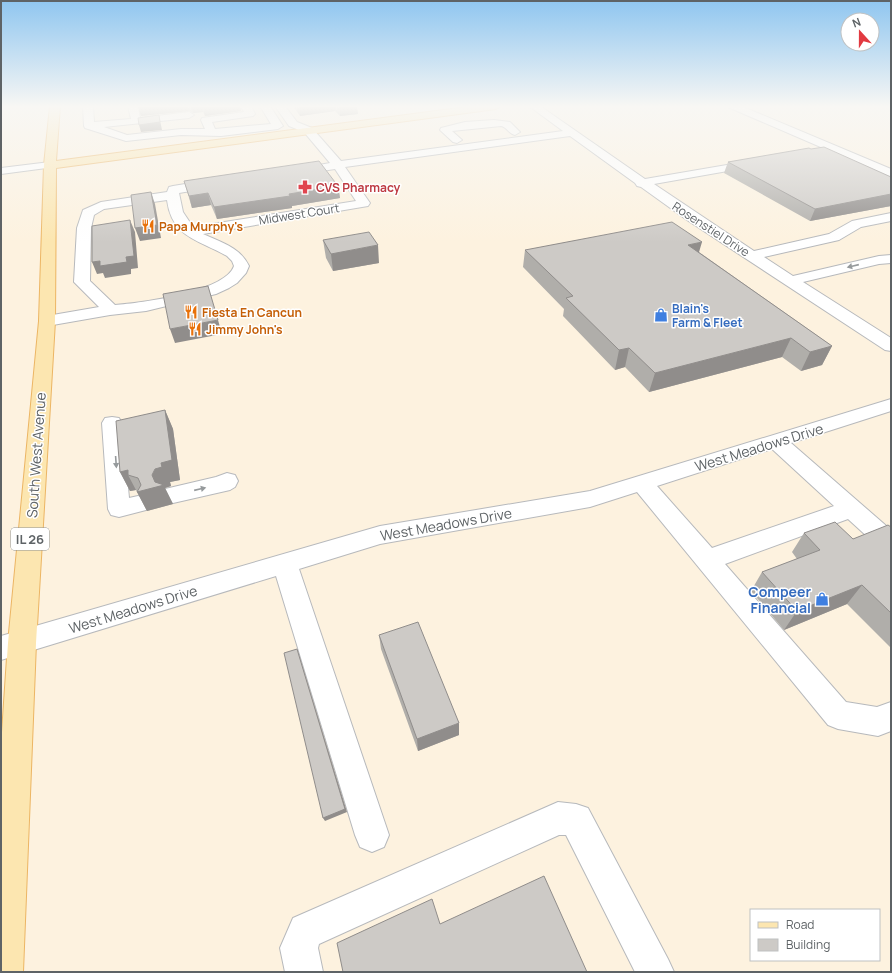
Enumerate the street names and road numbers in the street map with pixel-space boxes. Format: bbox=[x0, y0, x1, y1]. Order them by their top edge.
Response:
street label: Rosenstiel Drive bbox=[669, 198, 753, 260]
street label: Midwest Court bbox=[257, 199, 341, 229]
street label: South West Avenue bbox=[22, 391, 50, 519]
street label: West Meadows Drive bbox=[692, 418, 826, 476]
street label: West Meadows Drive bbox=[379, 503, 513, 545]
road number: IL 26 bbox=[11, 528, 49, 550]
street label: West Meadows Drive bbox=[66, 580, 200, 638]

